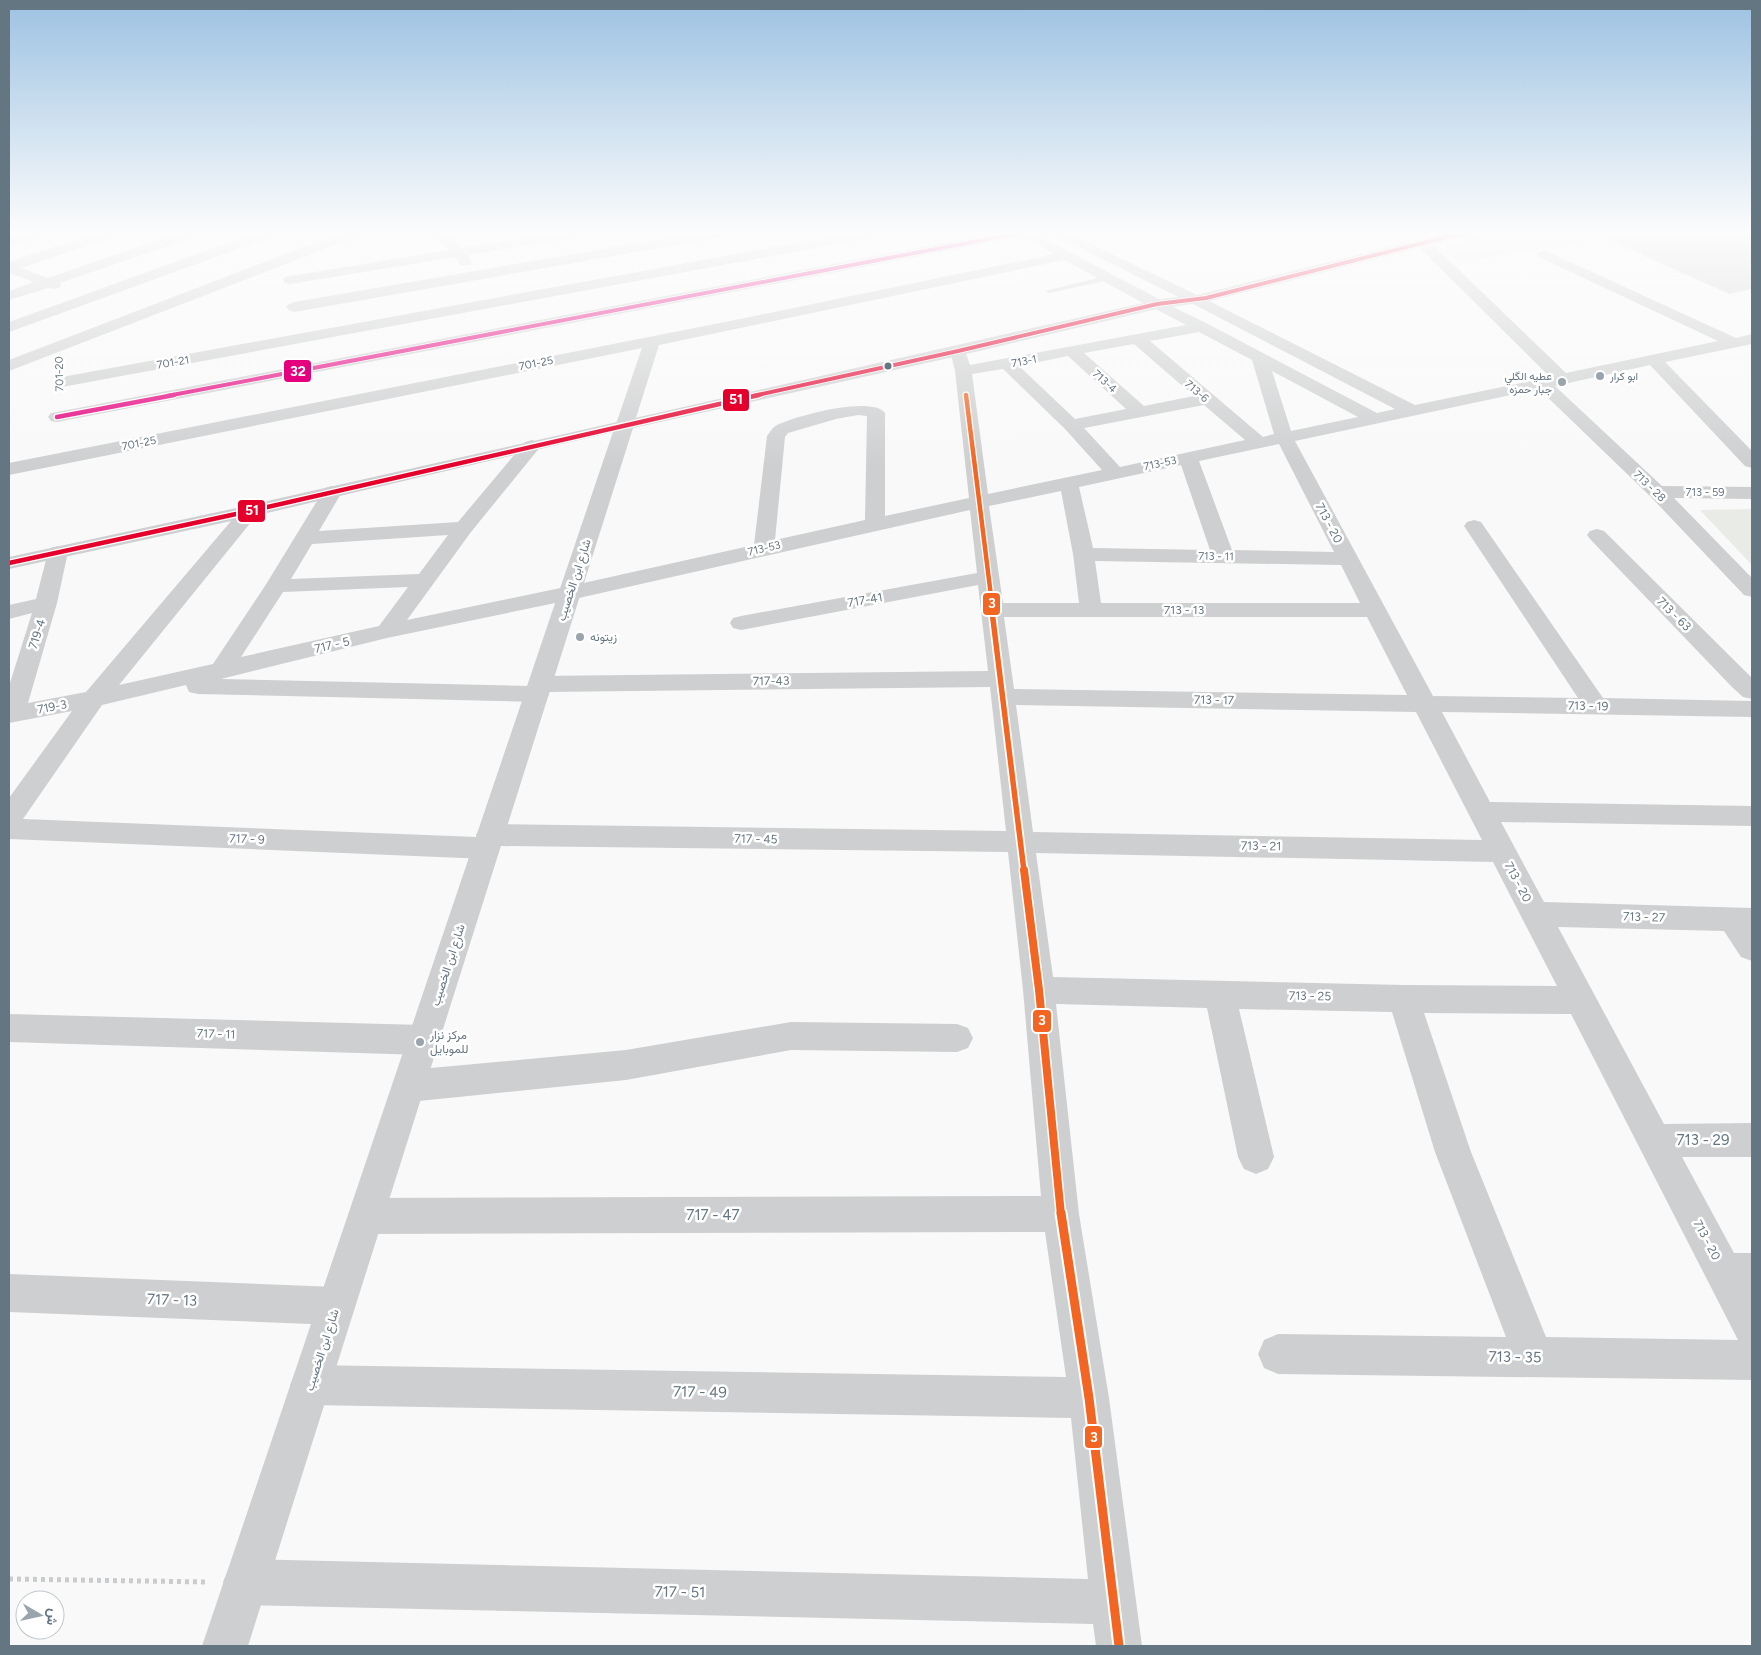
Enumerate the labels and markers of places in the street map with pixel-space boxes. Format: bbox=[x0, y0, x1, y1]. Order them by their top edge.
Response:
unlabelled marker bbox=[883, 361, 893, 371]
place label: عطيه الگلي جبار حمزه bbox=[1504, 370, 1552, 396]
marker: ابو كرار bbox=[1594, 370, 1606, 382]
place label: ابو كرار bbox=[1609, 370, 1638, 383]
marker: عطيه الگلي جبار حمزه bbox=[1556, 376, 1568, 388]
place label: زيتونه bbox=[590, 630, 617, 645]
marker: زيتونه bbox=[574, 631, 586, 643]
place label: مركز نزار للموبايل bbox=[429, 1028, 468, 1057]
marker: مركز نزار للموبايل bbox=[414, 1036, 426, 1048]

